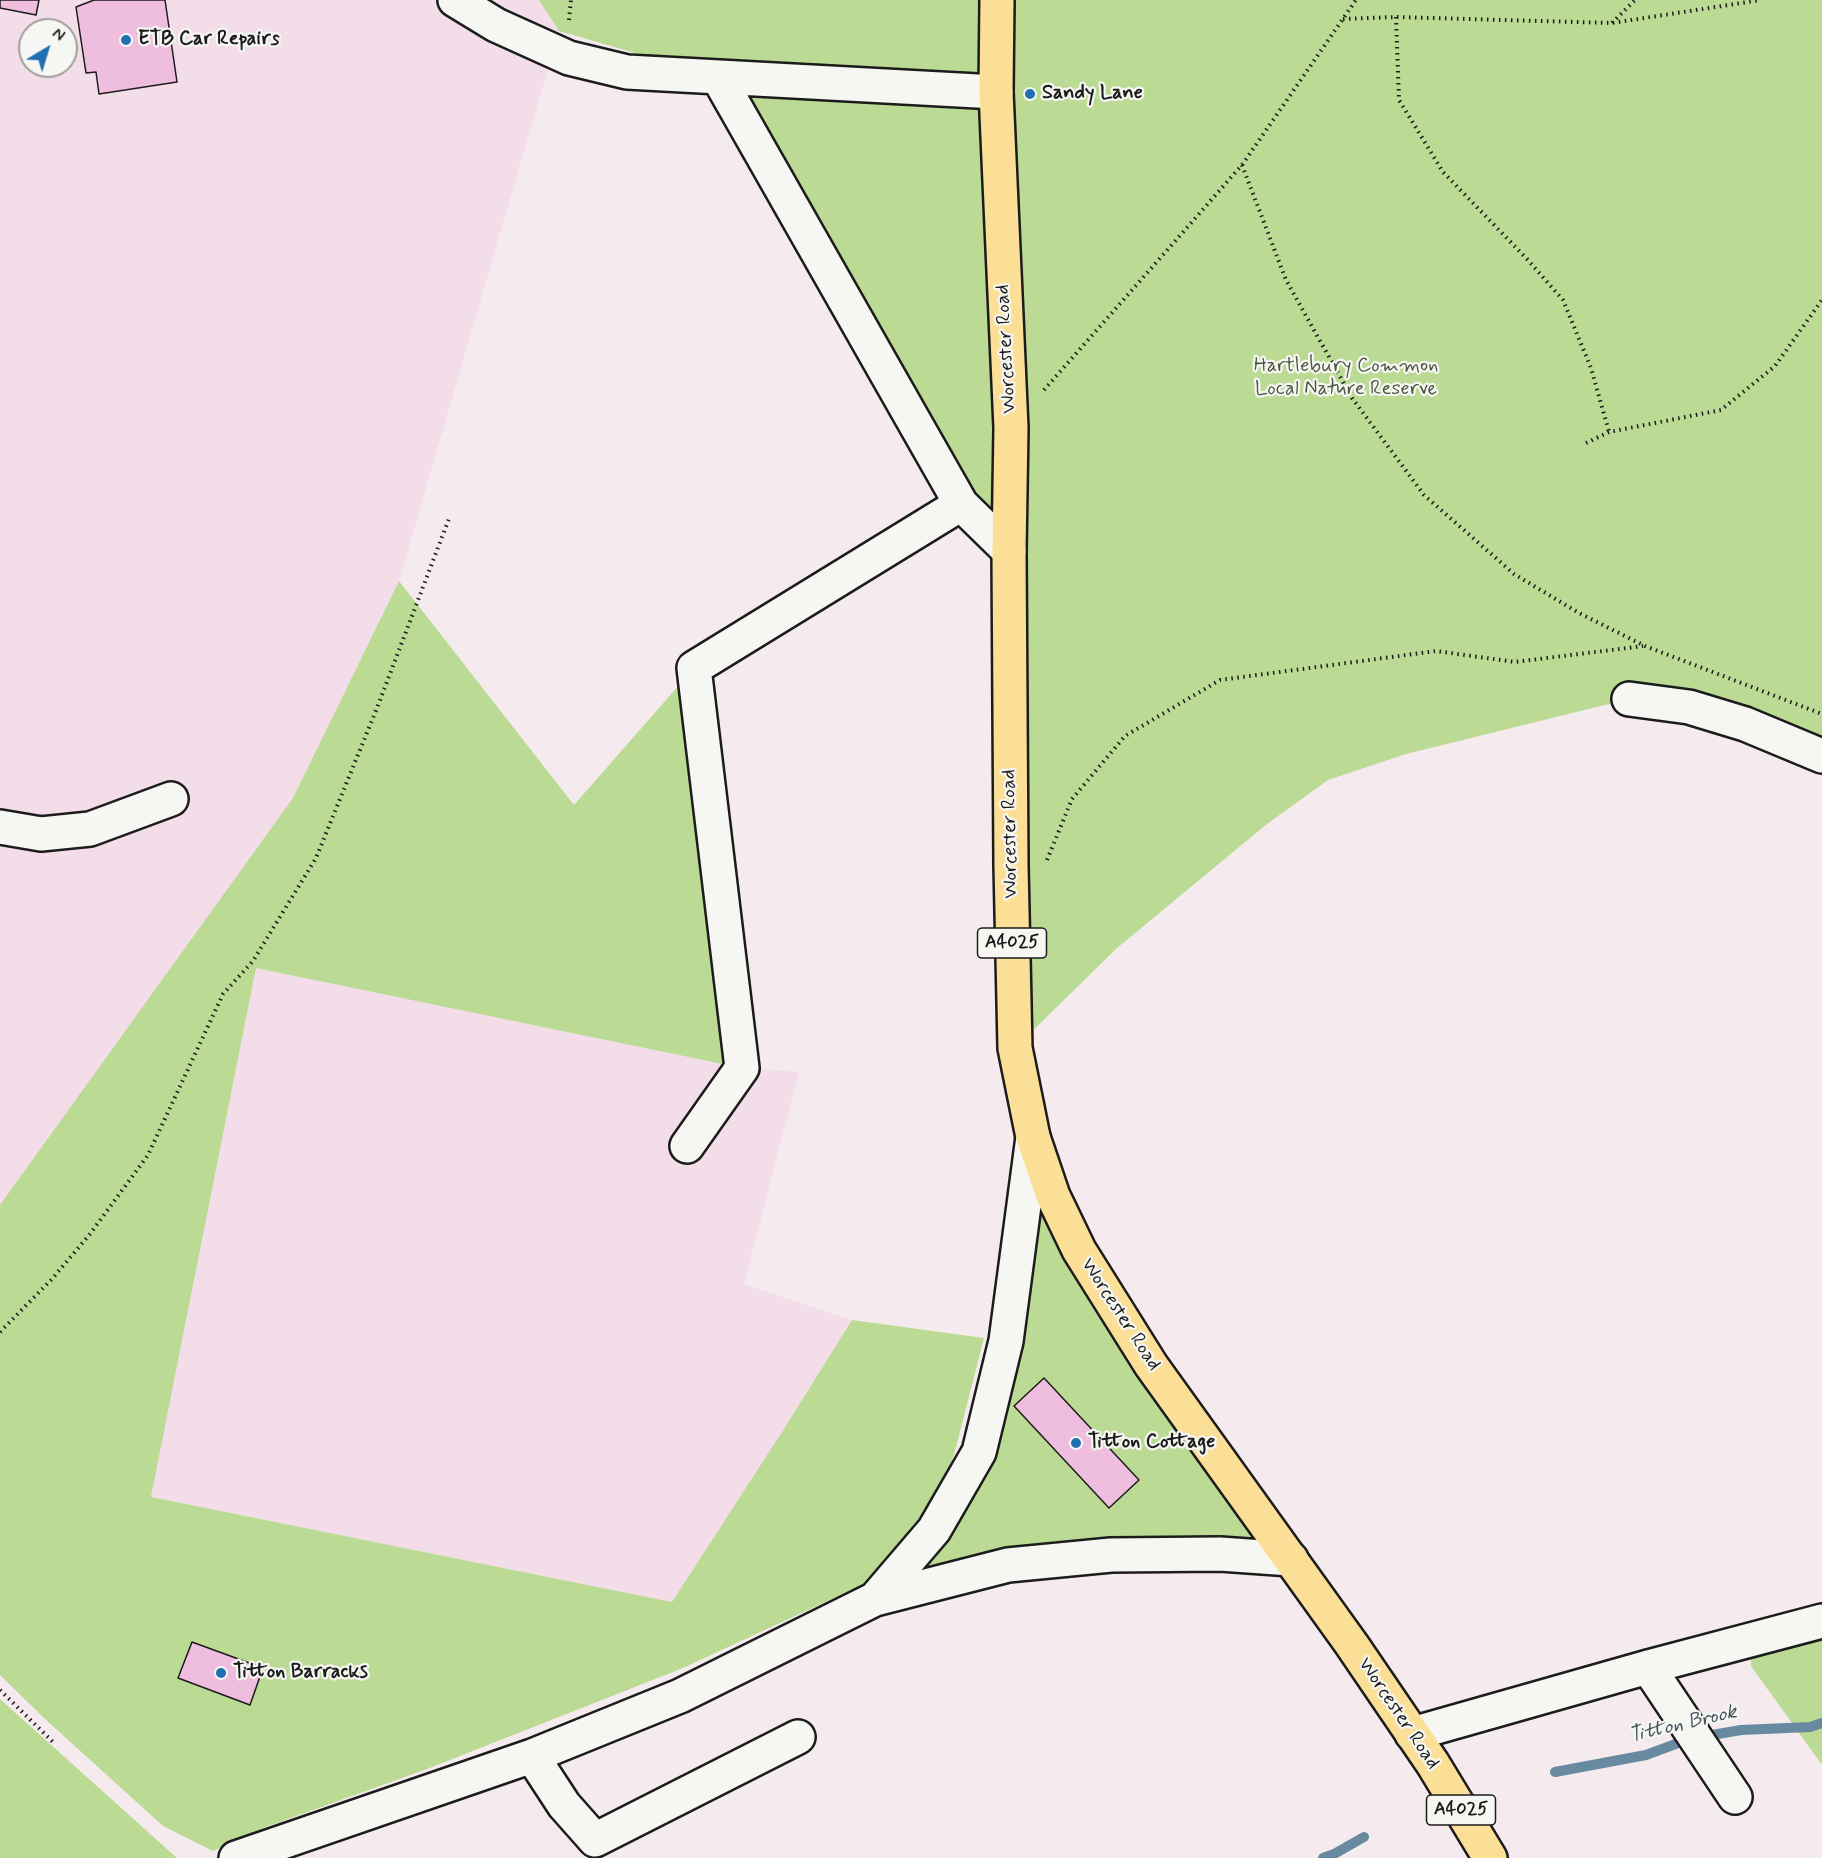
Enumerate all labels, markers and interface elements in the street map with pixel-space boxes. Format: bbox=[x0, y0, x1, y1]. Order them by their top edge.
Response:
north arrow bbox=[18, 18, 78, 78]
text: N bbox=[47, 23, 69, 47]
place label: ETB Car Repairs bbox=[138, 28, 279, 52]
marker: ETB Car Repairs bbox=[119, 33, 133, 47]
place label: Sandy Lane bbox=[1042, 82, 1143, 106]
marker: Sandy Lane bbox=[1023, 87, 1037, 101]
street label: Worcester Road bbox=[992, 284, 1022, 414]
park label: Hartlebury Common Local Nature Reserve bbox=[1254, 355, 1438, 402]
street label: Worcester Road bbox=[998, 769, 1024, 899]
road number: A4025 bbox=[978, 928, 1046, 958]
street label: Worcester Road bbox=[1075, 1254, 1165, 1376]
place label: Titton Cottage bbox=[1088, 1431, 1215, 1455]
marker: Titton Cottage bbox=[1069, 1436, 1083, 1450]
street label: Worcester Road bbox=[1352, 1654, 1444, 1774]
place label: Titton Barracks bbox=[233, 1661, 368, 1685]
marker: Titton Barracks bbox=[214, 1666, 228, 1680]
water label: Titton Brook bbox=[1626, 1700, 1740, 1750]
road number: A4025 bbox=[1426, 1795, 1496, 1825]

